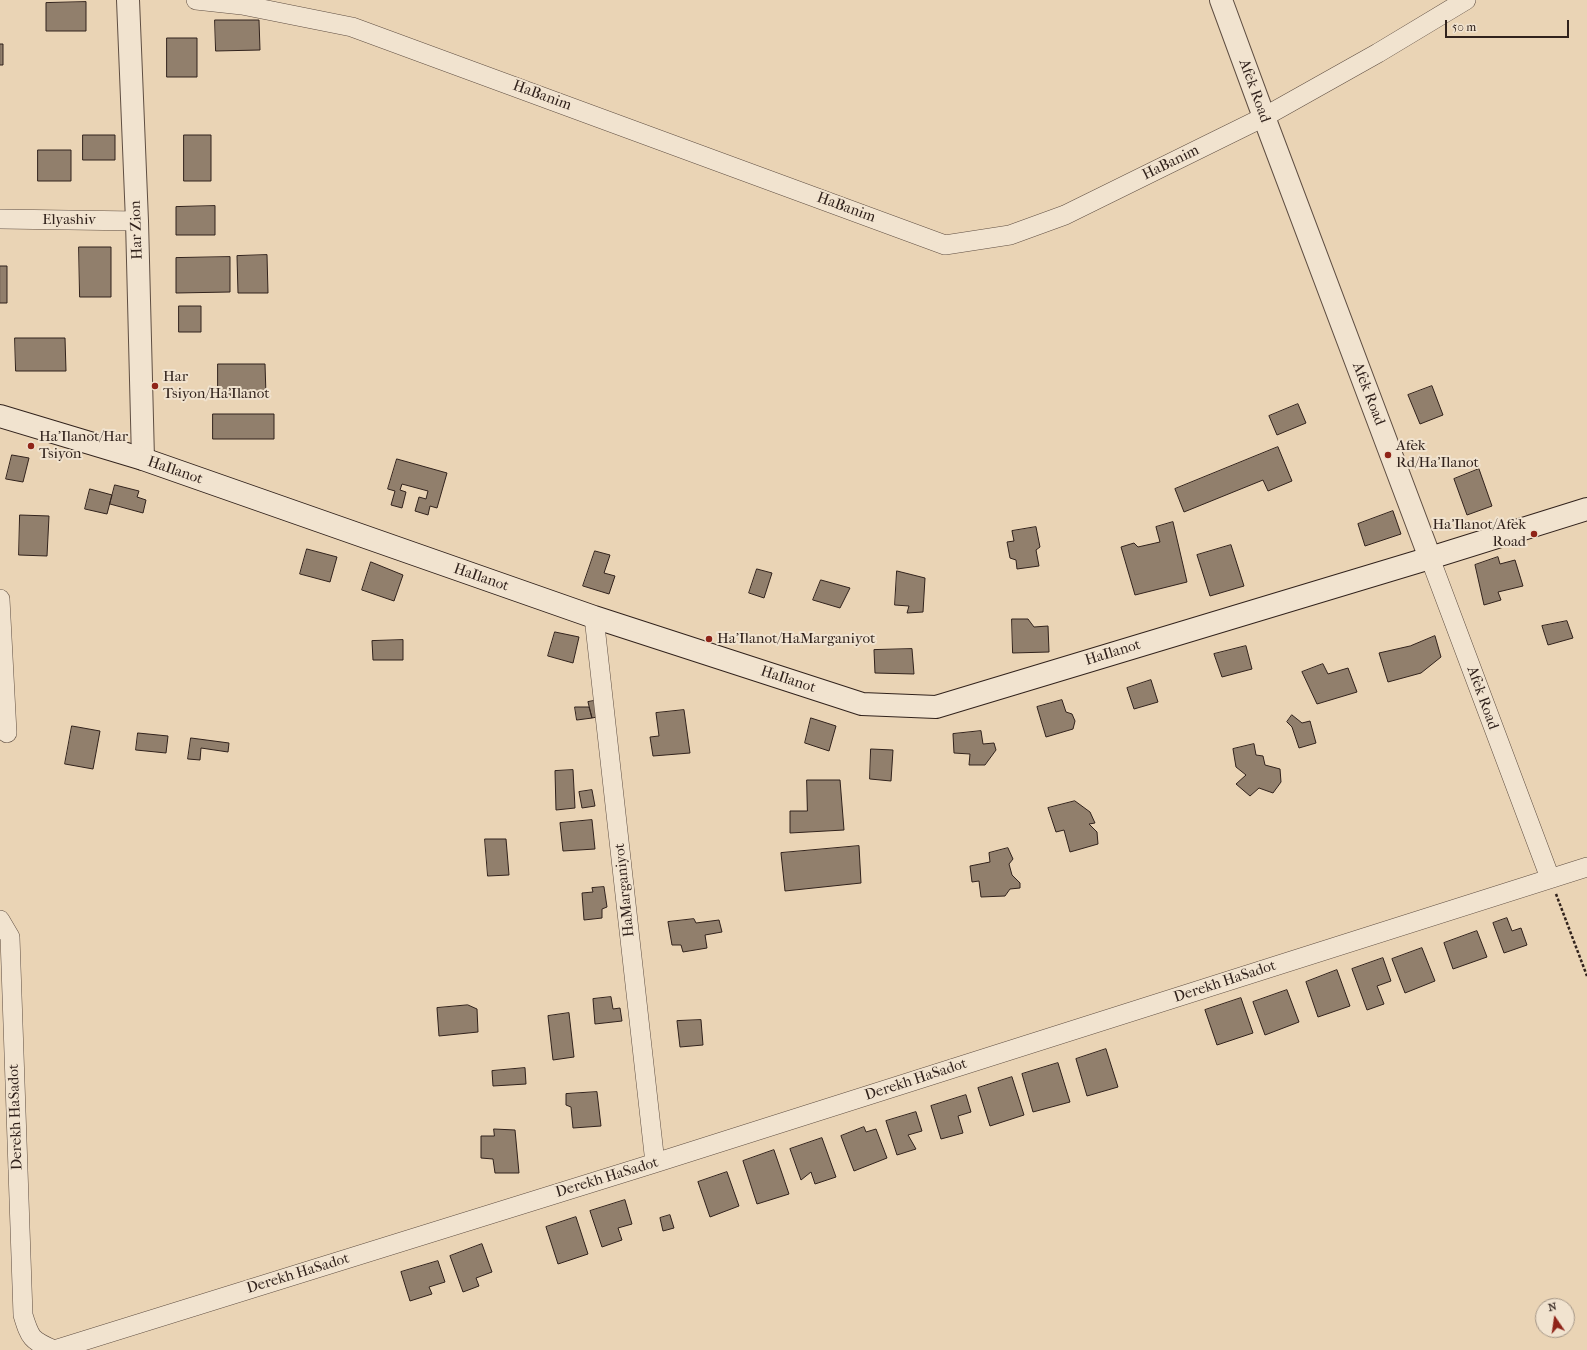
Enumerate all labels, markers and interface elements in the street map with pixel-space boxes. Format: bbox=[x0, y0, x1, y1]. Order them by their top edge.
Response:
scale bar bbox=[1447, 12, 1571, 38]
text: 50 m bbox=[1452, 20, 1476, 34]
street label: Afek Road bbox=[1234, 57, 1274, 125]
street label: HaBanim bbox=[510, 77, 574, 115]
street label: HaBanim bbox=[1140, 142, 1202, 184]
street label: HaBanim bbox=[814, 189, 878, 227]
street label: Har Zion bbox=[127, 200, 147, 260]
street label: Elyashiv bbox=[42, 211, 96, 229]
street label: Afek Road bbox=[1348, 360, 1388, 428]
place label: Har Tsiyon/Ha'Ilanot bbox=[163, 368, 270, 403]
marker: Har Tsiyon/Ha'Ilanot bbox=[150, 381, 160, 391]
place label: Ha'Ilanot/Har Tsiyon bbox=[39, 428, 128, 463]
place label: Afek Rd/Ha'Ilanot bbox=[1396, 437, 1479, 472]
marker: Ha'Ilanot/Har Tsiyon bbox=[26, 441, 36, 451]
marker: Afek Rd/Ha'Ilanot bbox=[1383, 450, 1393, 460]
street label: HaIlanot bbox=[145, 453, 205, 489]
place label: Ha'Ilanot/Afek Road bbox=[1432, 516, 1526, 551]
marker: Ha'Ilanot/Afek Road bbox=[1529, 529, 1539, 539]
street label: HaIlanot bbox=[451, 560, 511, 596]
place label: Ha'Ilanot/HaMarganiyot bbox=[717, 630, 875, 648]
marker: Ha'Ilanot/HaMarganiyot bbox=[704, 634, 714, 644]
street label: HaIlanot bbox=[1083, 636, 1143, 670]
street label: HaIlanot bbox=[758, 663, 818, 697]
street label: Afek Road bbox=[1462, 664, 1502, 732]
street label: HaMarganiyot bbox=[611, 842, 639, 938]
street label: Derekh HaSadot bbox=[1172, 957, 1278, 1007]
street label: Derekh HaSadot bbox=[863, 1055, 969, 1105]
street label: Derekh HaSadot bbox=[5, 1063, 27, 1171]
street label: Derekh HaSadot bbox=[553, 1154, 661, 1202]
street label: Derekh HaSadot bbox=[244, 1250, 352, 1298]
north arrow bbox=[1535, 1298, 1575, 1338]
text: N bbox=[1547, 1300, 1558, 1314]

